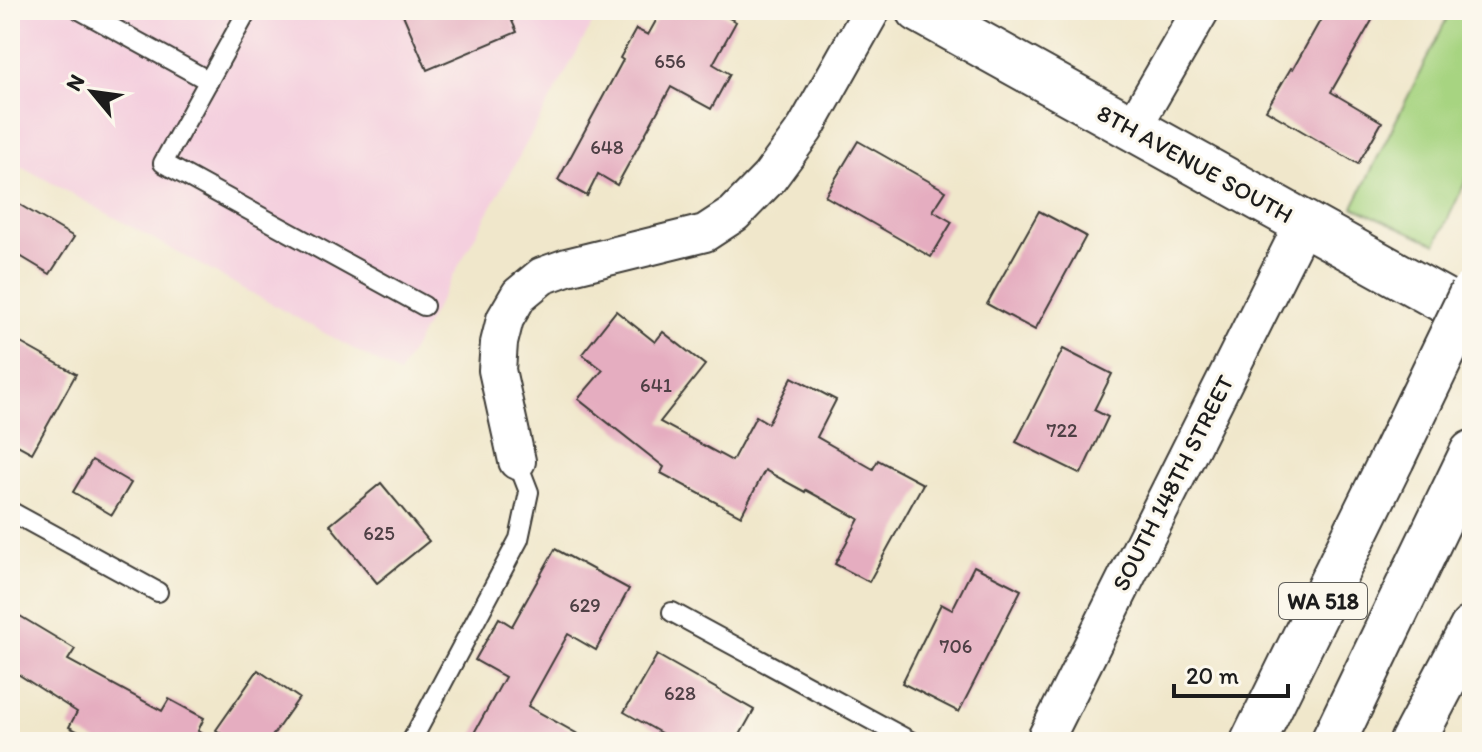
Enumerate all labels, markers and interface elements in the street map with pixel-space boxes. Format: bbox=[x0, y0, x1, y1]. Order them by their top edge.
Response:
house number: 656 bbox=[654, 49, 686, 73]
north arrow bbox=[52, 52, 132, 132]
text: N bbox=[60, 70, 90, 96]
street label: 8TH AVENUE SOUTH bbox=[1092, 98, 1298, 229]
house number: 648 bbox=[590, 135, 624, 159]
street label: SOUTH 148TH STREET bbox=[1106, 369, 1240, 596]
house number: 641 bbox=[640, 373, 672, 397]
house number: 722 bbox=[1047, 418, 1078, 442]
house number: 625 bbox=[363, 521, 395, 545]
road number: WA 518 bbox=[1279, 583, 1367, 619]
house number: 629 bbox=[569, 593, 601, 617]
house number: 706 bbox=[940, 634, 972, 658]
scale bar bbox=[1174, 648, 1288, 698]
text: 20 m bbox=[1186, 661, 1239, 690]
house number: 628 bbox=[664, 681, 696, 705]

